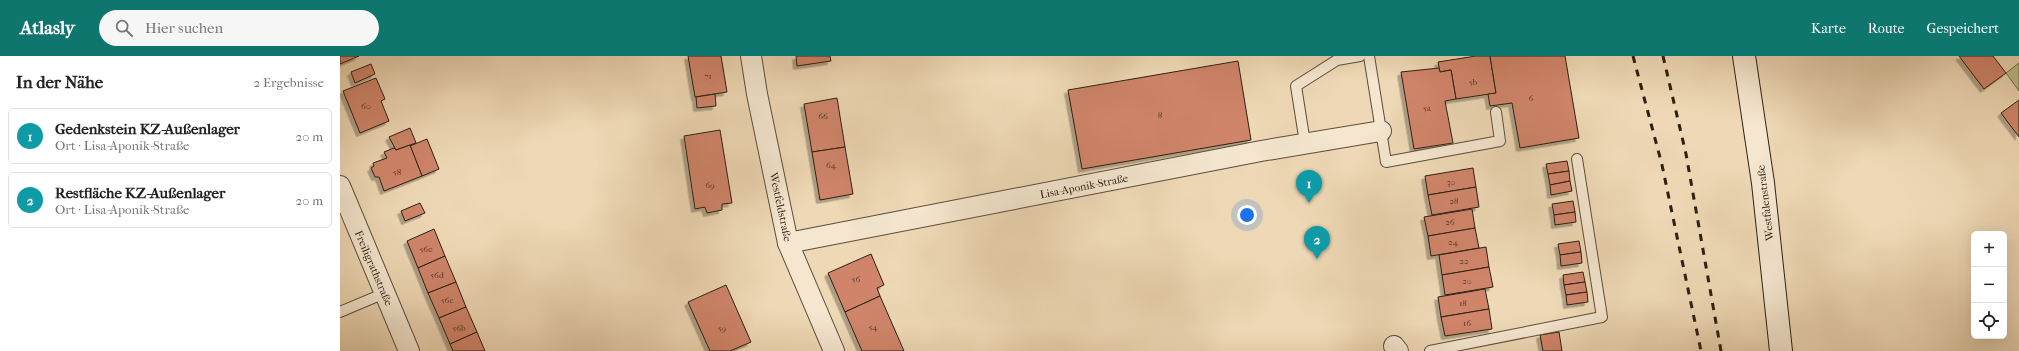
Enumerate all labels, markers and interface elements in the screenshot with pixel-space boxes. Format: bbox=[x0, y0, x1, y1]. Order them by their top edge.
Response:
search box bbox=[99, 10, 379, 46]
text: Atlasly bbox=[20, 17, 75, 39]
icon: search bbox=[113, 17, 135, 39]
text: Hier suchen bbox=[145, 19, 223, 37]
text: Karte bbox=[1811, 20, 1846, 37]
text: Route bbox=[1868, 20, 1905, 37]
text: Gespeichert bbox=[1927, 20, 1999, 37]
house number: 71 bbox=[704, 71, 712, 81]
text: In der Nähe bbox=[16, 72, 103, 92]
text: 2 Ergebnisse bbox=[254, 75, 324, 90]
house number: 5b bbox=[1469, 77, 1478, 87]
house number: 6 bbox=[1529, 93, 1534, 103]
house number: 60 bbox=[361, 101, 371, 111]
house number: 5a bbox=[1423, 103, 1432, 113]
house number: 8 bbox=[1158, 110, 1163, 120]
house number: 66 bbox=[818, 111, 828, 121]
text: Gedenkstein KZ-Außenlager bbox=[55, 120, 240, 138]
text: 1 bbox=[28, 129, 32, 144]
text: 20 m bbox=[296, 129, 323, 144]
text: Ort · Lisa-Aponik-Straße bbox=[55, 138, 189, 153]
house number: 64 bbox=[826, 160, 837, 170]
street label: Westfalenstraße bbox=[1754, 164, 1777, 243]
house number: 58 bbox=[393, 167, 402, 177]
street label: Westfeldstraße bbox=[767, 170, 794, 243]
pin: 1 bbox=[1296, 170, 1322, 203]
street label: Lisa-Aponik-Straße bbox=[1039, 171, 1130, 201]
house number: 30 bbox=[1447, 177, 1455, 187]
house number: 69 bbox=[705, 180, 715, 190]
text: Restfläche KZ-Außenlager bbox=[55, 184, 225, 202]
text: 2 bbox=[27, 193, 33, 208]
text: 20 m bbox=[296, 193, 323, 208]
house number: 28 bbox=[1449, 196, 1459, 206]
text: Ort · Lisa-Aponik-Straße bbox=[55, 202, 189, 217]
your location bbox=[1237, 205, 1257, 225]
house number: 26 bbox=[1445, 217, 1455, 227]
pin: 2 bbox=[1304, 226, 1330, 259]
street label: Freiligrathstraße bbox=[352, 229, 395, 308]
map controls bbox=[1971, 231, 2007, 339]
button: + bbox=[1971, 231, 2007, 267]
house number: 24 bbox=[1448, 237, 1459, 247]
house number: 56e bbox=[419, 244, 433, 254]
house number: 22 bbox=[1459, 256, 1469, 266]
button: − bbox=[1971, 267, 2007, 303]
house number: 56d bbox=[430, 270, 444, 280]
house number: 56 bbox=[852, 274, 861, 284]
house number: 20 bbox=[1462, 276, 1472, 286]
house number: 56c bbox=[441, 295, 453, 305]
house number: 18 bbox=[1459, 298, 1467, 308]
button: locate bbox=[1971, 303, 2007, 339]
house number: 16 bbox=[1463, 318, 1471, 328]
house number: 54 bbox=[868, 322, 878, 332]
house number: 56b bbox=[452, 323, 466, 333]
house number: 59 bbox=[718, 323, 727, 333]

